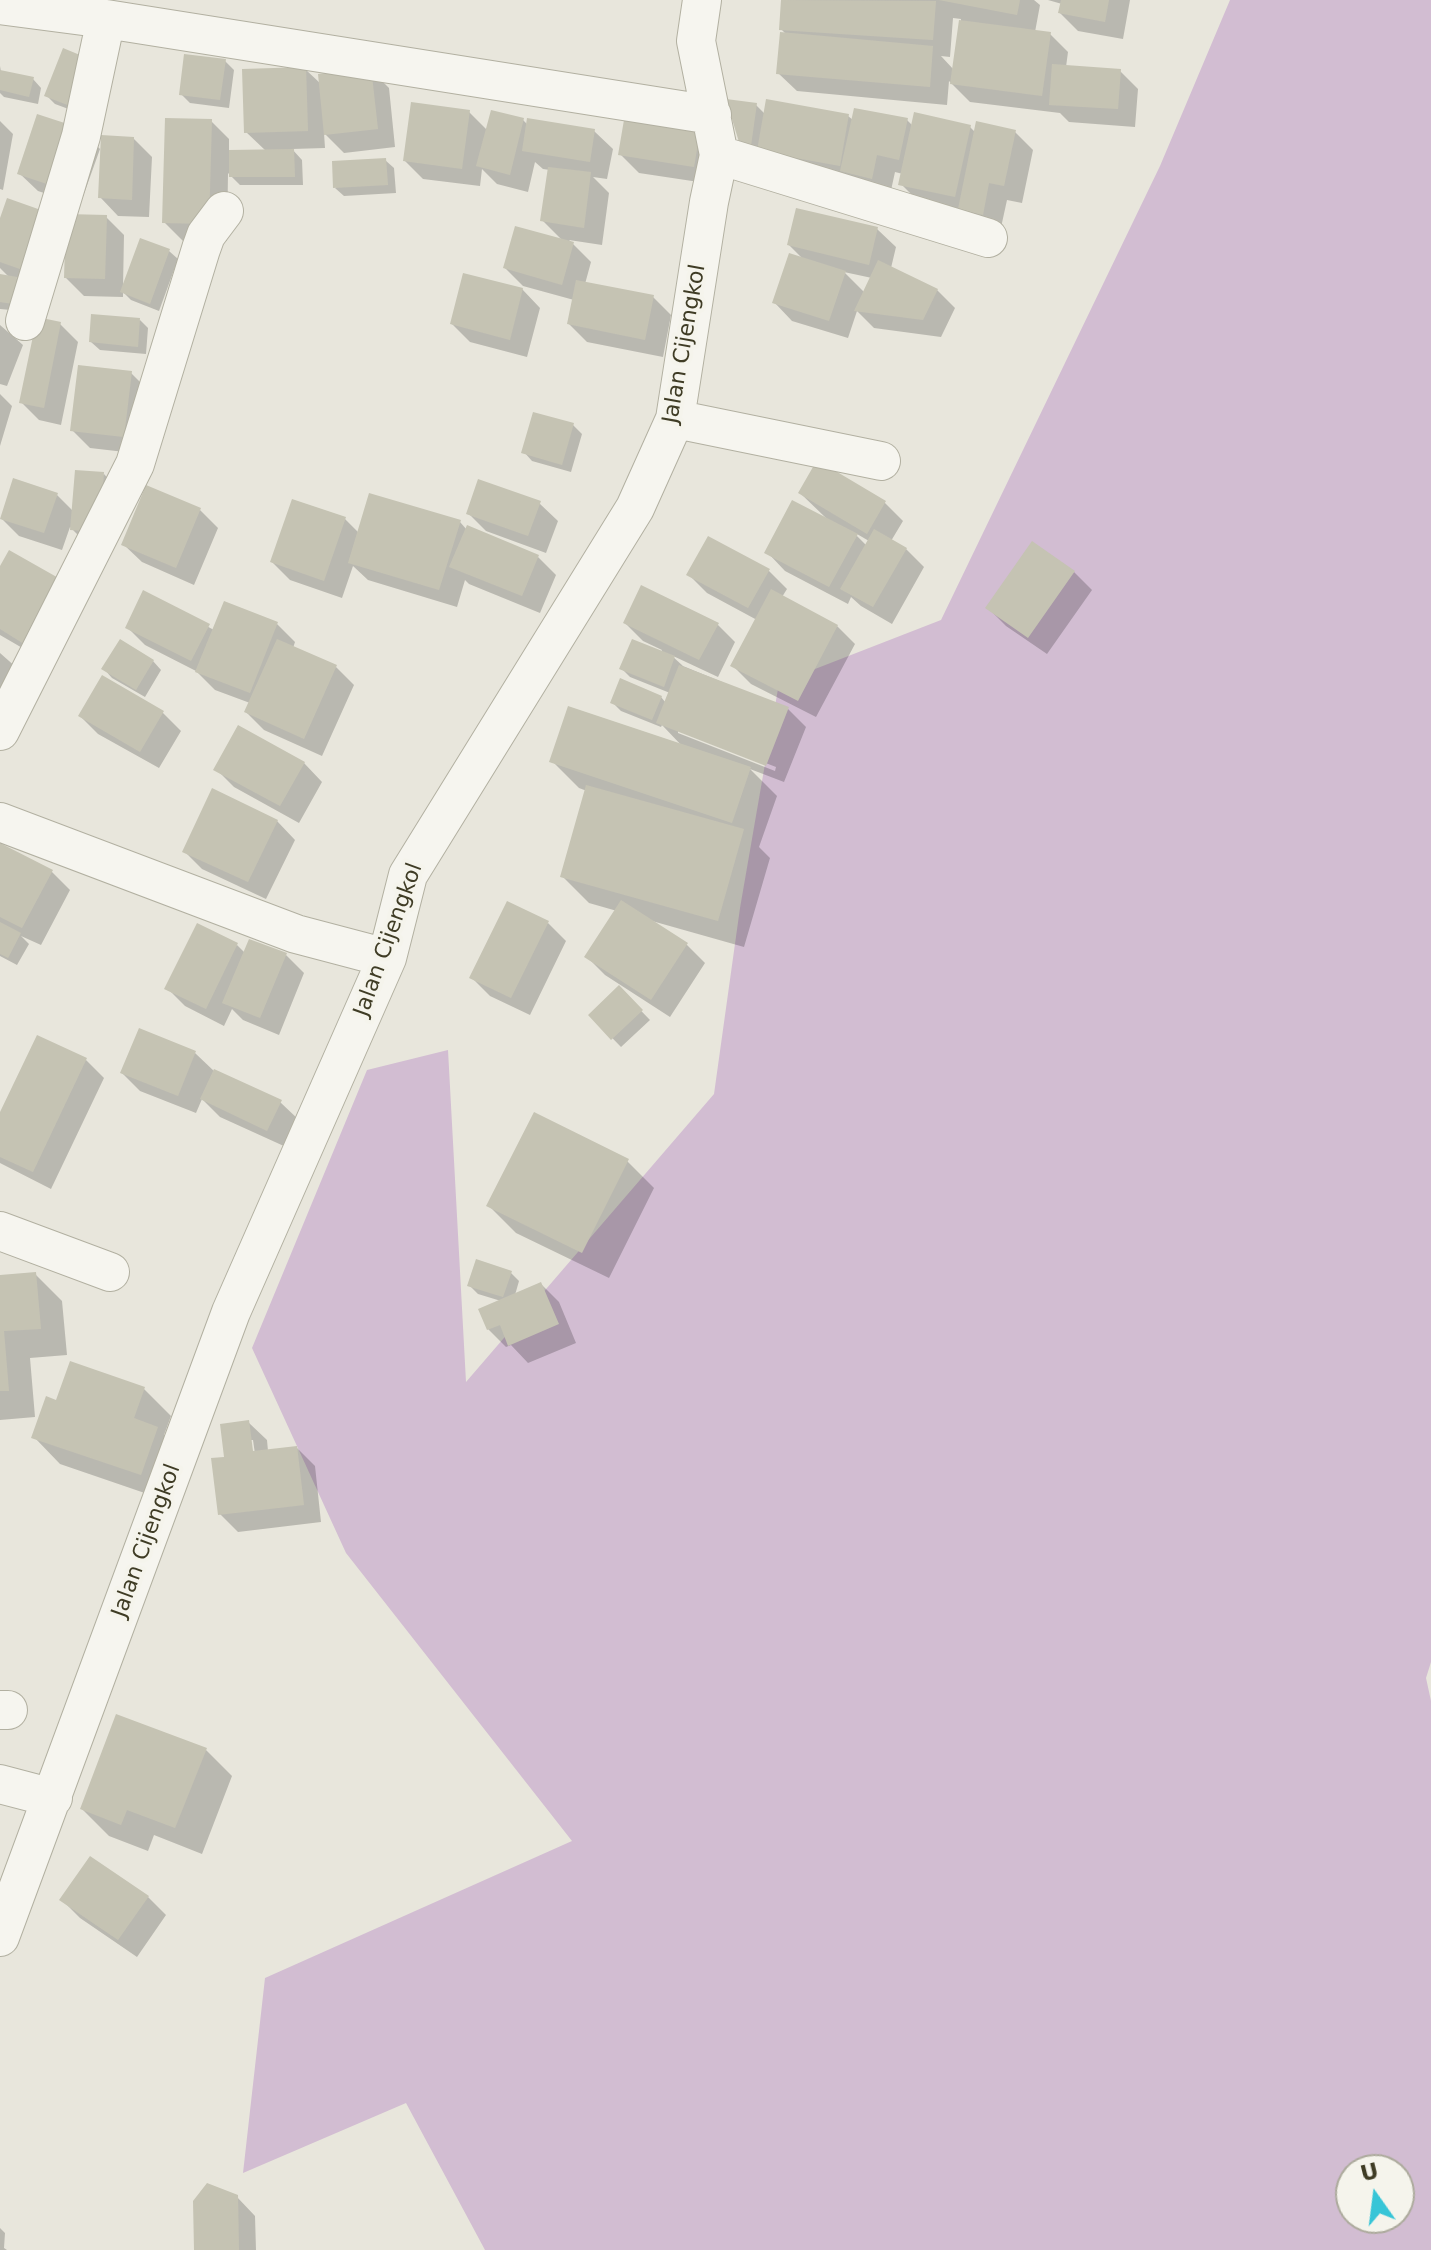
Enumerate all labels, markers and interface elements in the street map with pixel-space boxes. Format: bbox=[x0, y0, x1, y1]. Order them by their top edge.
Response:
street label: Jalan Cijengkol bbox=[658, 262, 712, 426]
street label: Jalan Cijengkol bbox=[349, 860, 429, 1020]
street label: Jalan Cijengkol bbox=[107, 1461, 187, 1621]
north arrow bbox=[1335, 2154, 1415, 2234]
text: U bbox=[1358, 2158, 1381, 2186]

